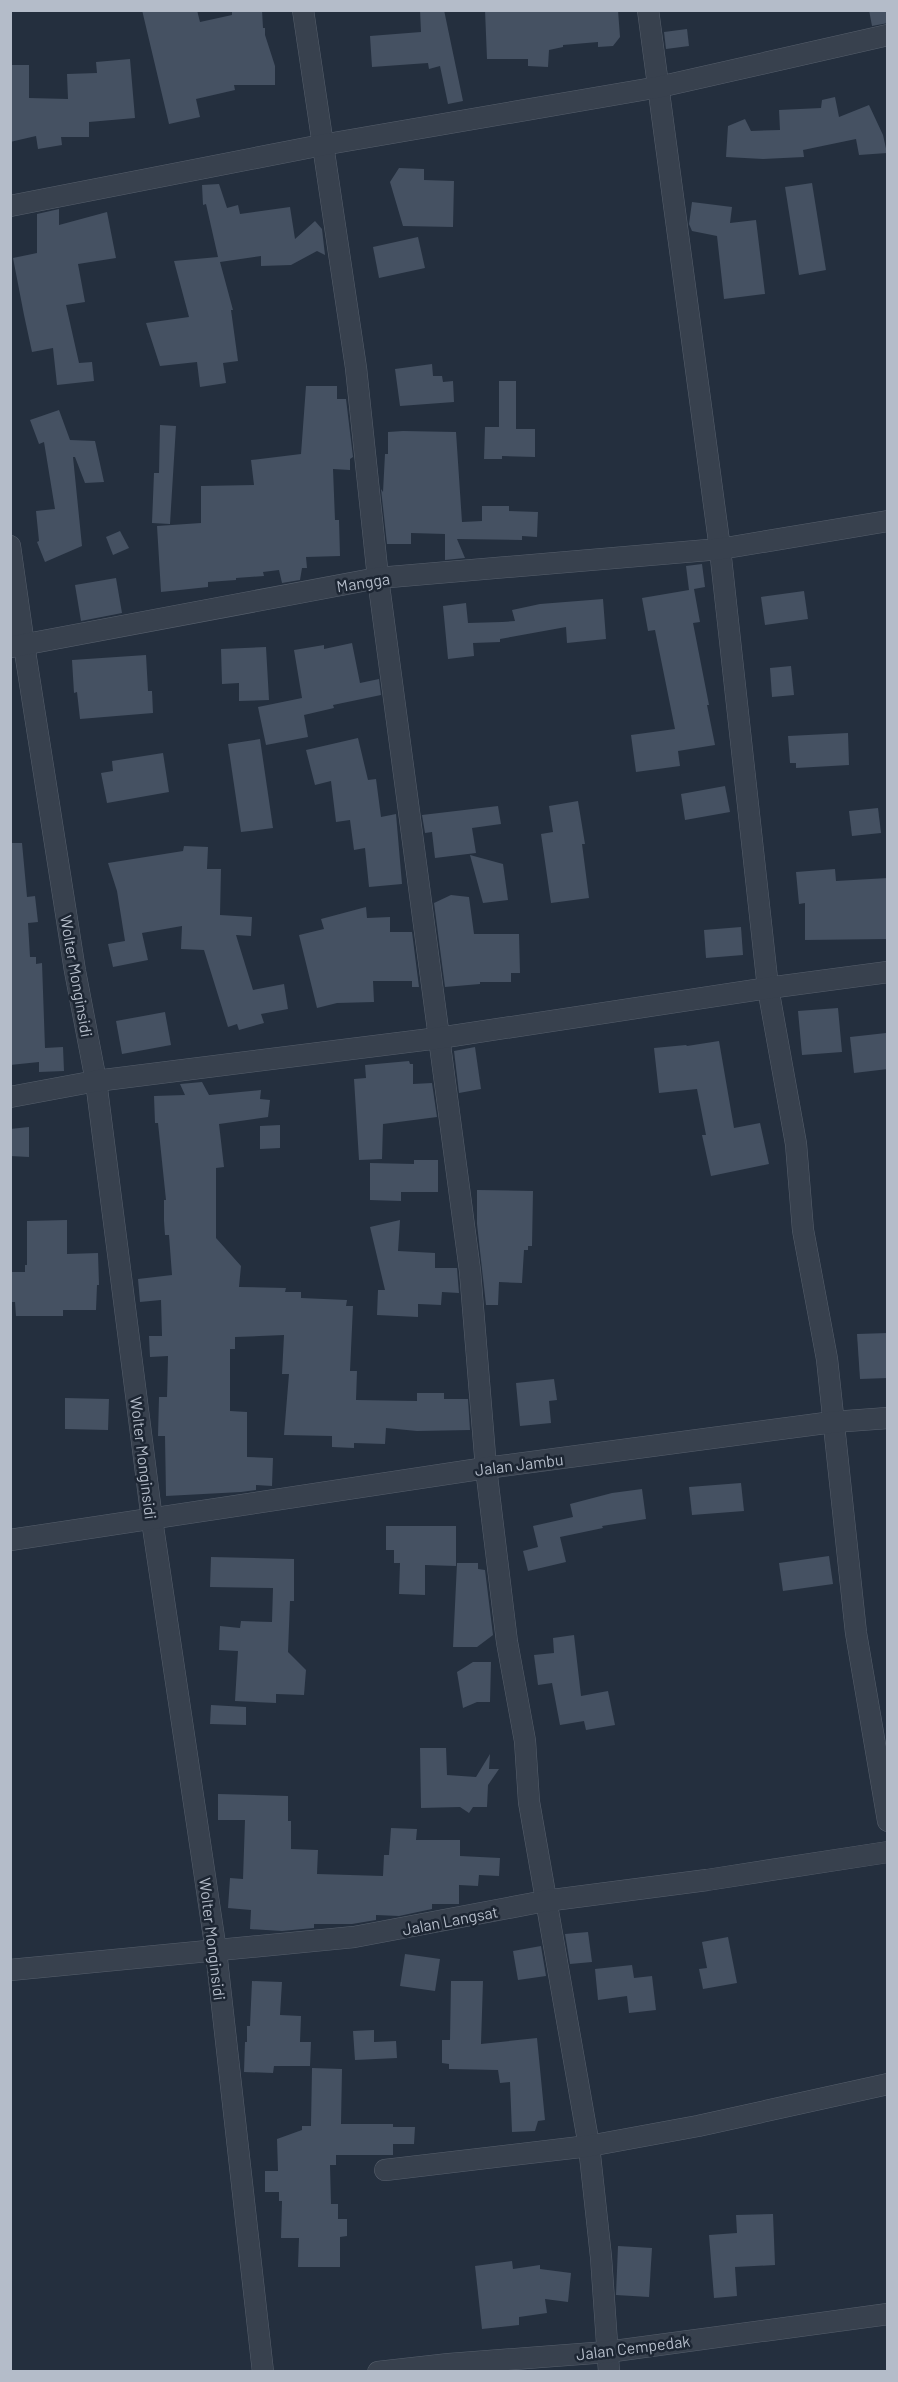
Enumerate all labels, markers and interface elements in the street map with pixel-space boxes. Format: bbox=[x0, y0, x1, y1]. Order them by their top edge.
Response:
street label: Mangga bbox=[335, 568, 391, 596]
street label: Wolter Monginsidi bbox=[57, 914, 97, 1038]
street label: Wolter Monginsidi bbox=[127, 1396, 161, 1520]
street label: Jalan Jambu bbox=[474, 1449, 564, 1479]
street label: Wolter Monginsidi bbox=[196, 1877, 230, 2001]
street label: Jalan Langsat bbox=[401, 1901, 499, 1939]
street label: Jalan Cempedak bbox=[575, 2331, 691, 2363]

